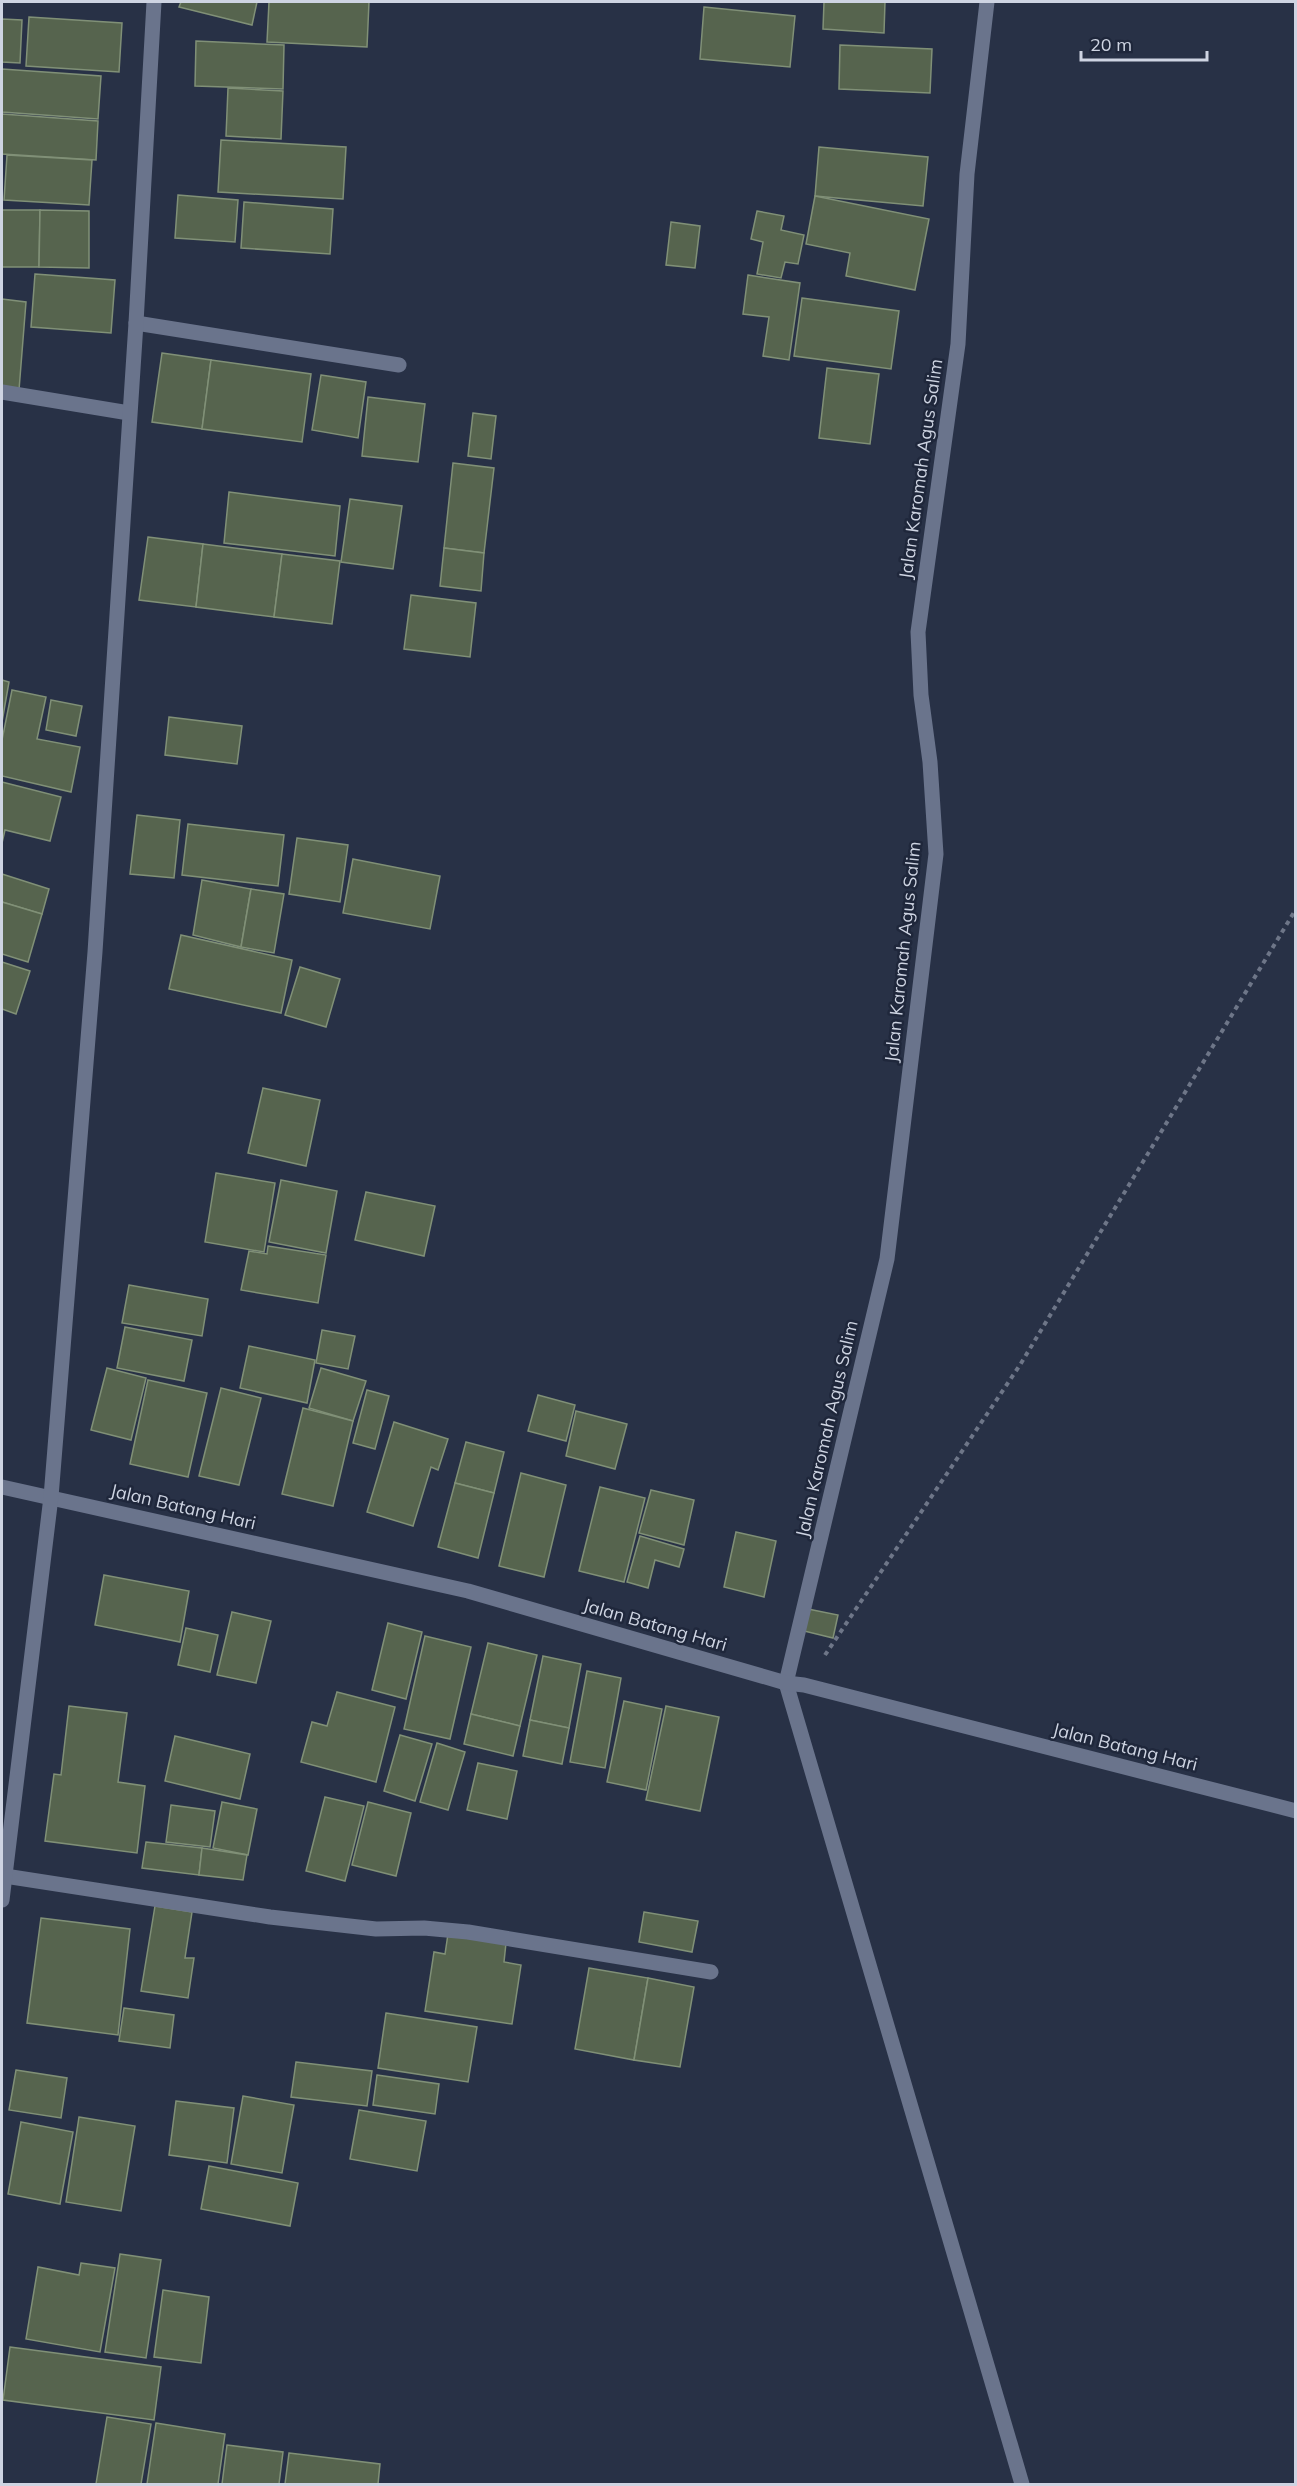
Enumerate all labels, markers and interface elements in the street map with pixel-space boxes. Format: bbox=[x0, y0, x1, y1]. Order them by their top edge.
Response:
scale bar bbox=[1081, 24, 1207, 62]
text: 20 m bbox=[1090, 33, 1132, 56]
street label: Jalan Karomah Agus Salim bbox=[894, 357, 947, 581]
street label: Jalan Karomah Agus Salim bbox=[879, 840, 926, 1064]
street label: Jalan Karomah Agus Salim bbox=[790, 1318, 863, 1540]
street label: Jalan Batang Hari bbox=[108, 1479, 258, 1534]
street label: Jalan Batang Hari bbox=[580, 1593, 730, 1656]
street label: Jalan Batang Hari bbox=[1050, 1717, 1200, 1776]

